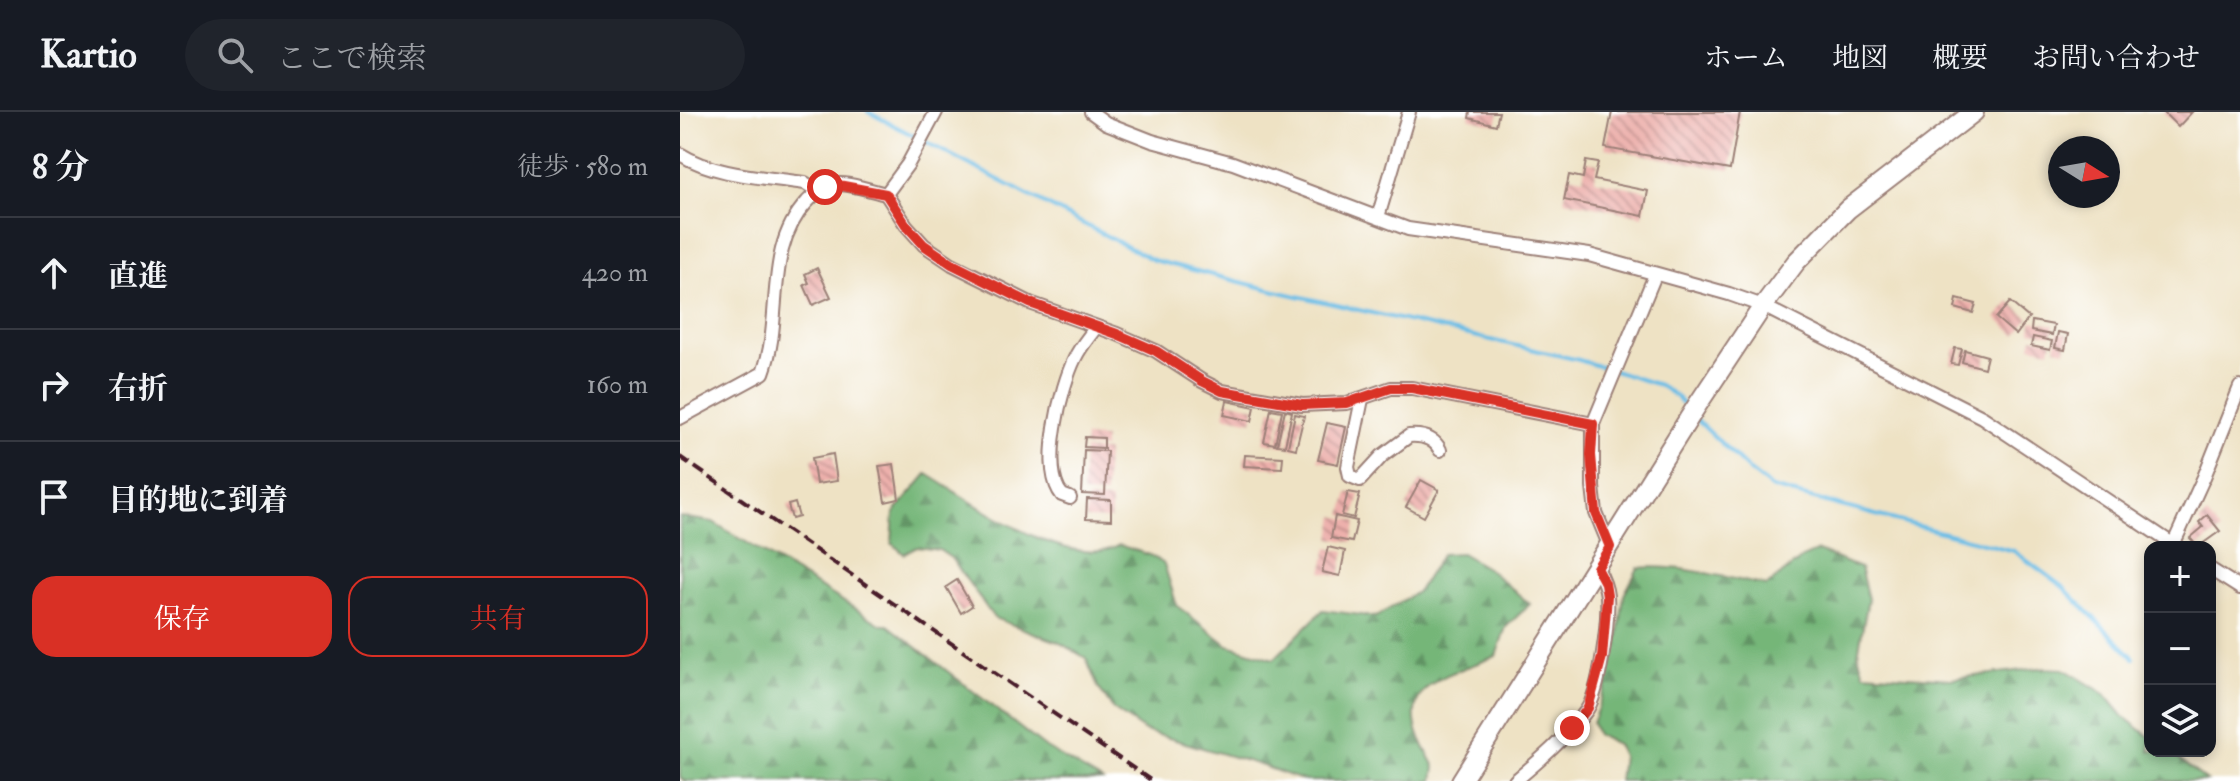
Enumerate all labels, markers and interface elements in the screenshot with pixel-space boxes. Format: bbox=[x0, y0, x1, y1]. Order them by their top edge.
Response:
search box bbox=[185, 19, 745, 91]
text: Kartio bbox=[40, 31, 137, 79]
icon: search bbox=[213, 33, 257, 77]
text: ここで検索 bbox=[277, 40, 427, 77]
text: ホーム bbox=[1704, 41, 1788, 76]
text: 地図 bbox=[1832, 41, 1888, 76]
text: 概要 bbox=[1932, 41, 1988, 76]
text: お問い合わせ bbox=[2032, 41, 2200, 76]
north arrow bbox=[2048, 136, 2120, 208]
text: 8 分 bbox=[32, 146, 89, 189]
text: 徒歩 · 580 m bbox=[517, 151, 648, 183]
route start bbox=[807, 169, 843, 205]
icon: ahead bbox=[32, 251, 76, 295]
text: 420 m bbox=[582, 257, 648, 289]
text: 直進 bbox=[108, 258, 168, 295]
icon: right bbox=[32, 363, 76, 407]
text: 160 m bbox=[587, 369, 648, 401]
text: 右折 bbox=[108, 370, 168, 407]
icon: arrive bbox=[32, 475, 76, 519]
text: 目的地に到着 bbox=[108, 482, 288, 519]
map controls bbox=[2144, 541, 2216, 757]
button: + bbox=[2144, 541, 2216, 613]
button: 保存 bbox=[32, 576, 332, 657]
button: 共有 bbox=[348, 576, 648, 657]
button: − bbox=[2144, 613, 2216, 685]
button: layers bbox=[2144, 685, 2216, 757]
route end bbox=[1554, 710, 1590, 746]

